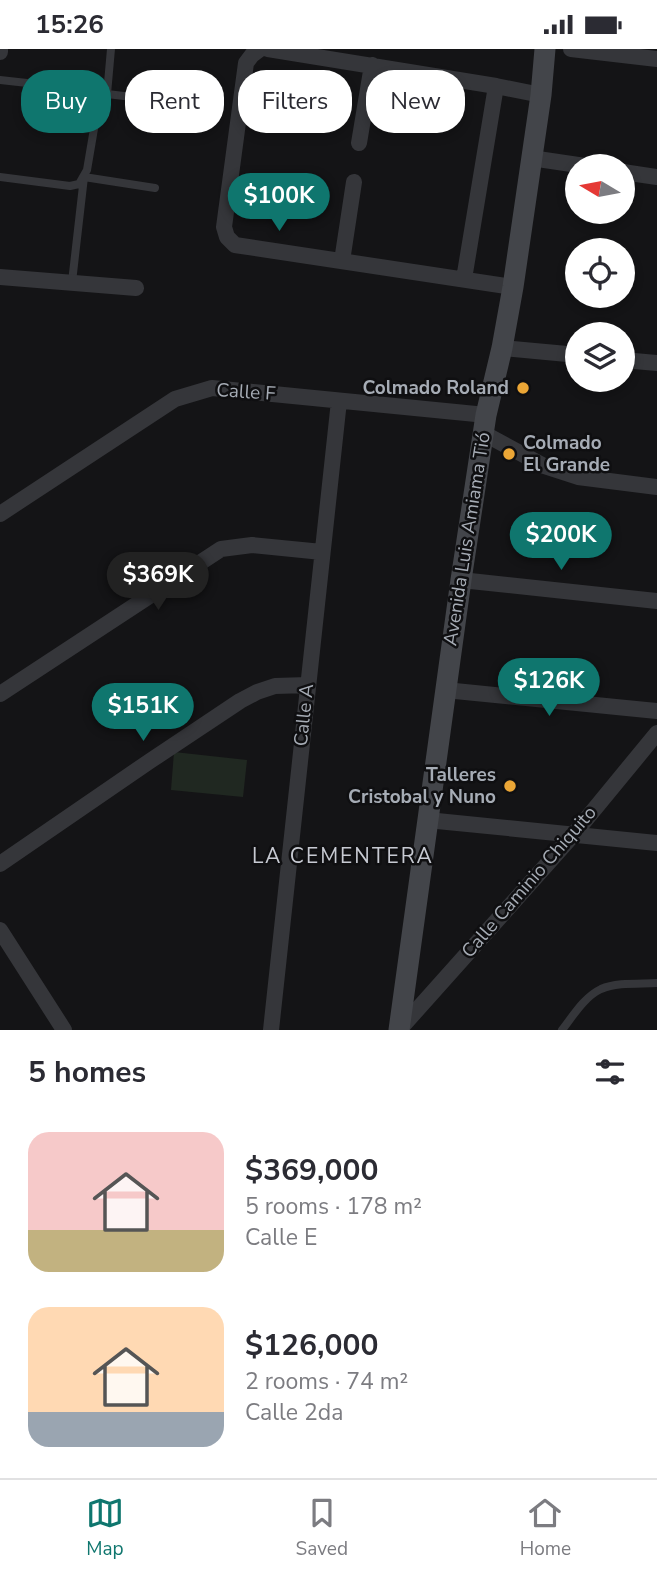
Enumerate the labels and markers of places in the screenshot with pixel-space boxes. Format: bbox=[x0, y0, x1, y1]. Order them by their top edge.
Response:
pin: $100K bbox=[230, 173, 328, 233]
place label: Colmado Roland bbox=[363, 375, 509, 401]
marker: Colmado Roland bbox=[515, 380, 531, 396]
place label: Colmado El Grande bbox=[523, 430, 610, 478]
marker: Colmado El Grande bbox=[501, 446, 517, 462]
pin: $200K bbox=[512, 512, 610, 572]
pin: $369K bbox=[109, 553, 207, 612]
pin: $126K bbox=[500, 659, 598, 718]
pin: $151K bbox=[94, 683, 192, 743]
place label: Talleres Cristobal y Nuno bbox=[348, 762, 496, 810]
marker: Talleres Cristobal y Nuno bbox=[502, 778, 518, 794]

